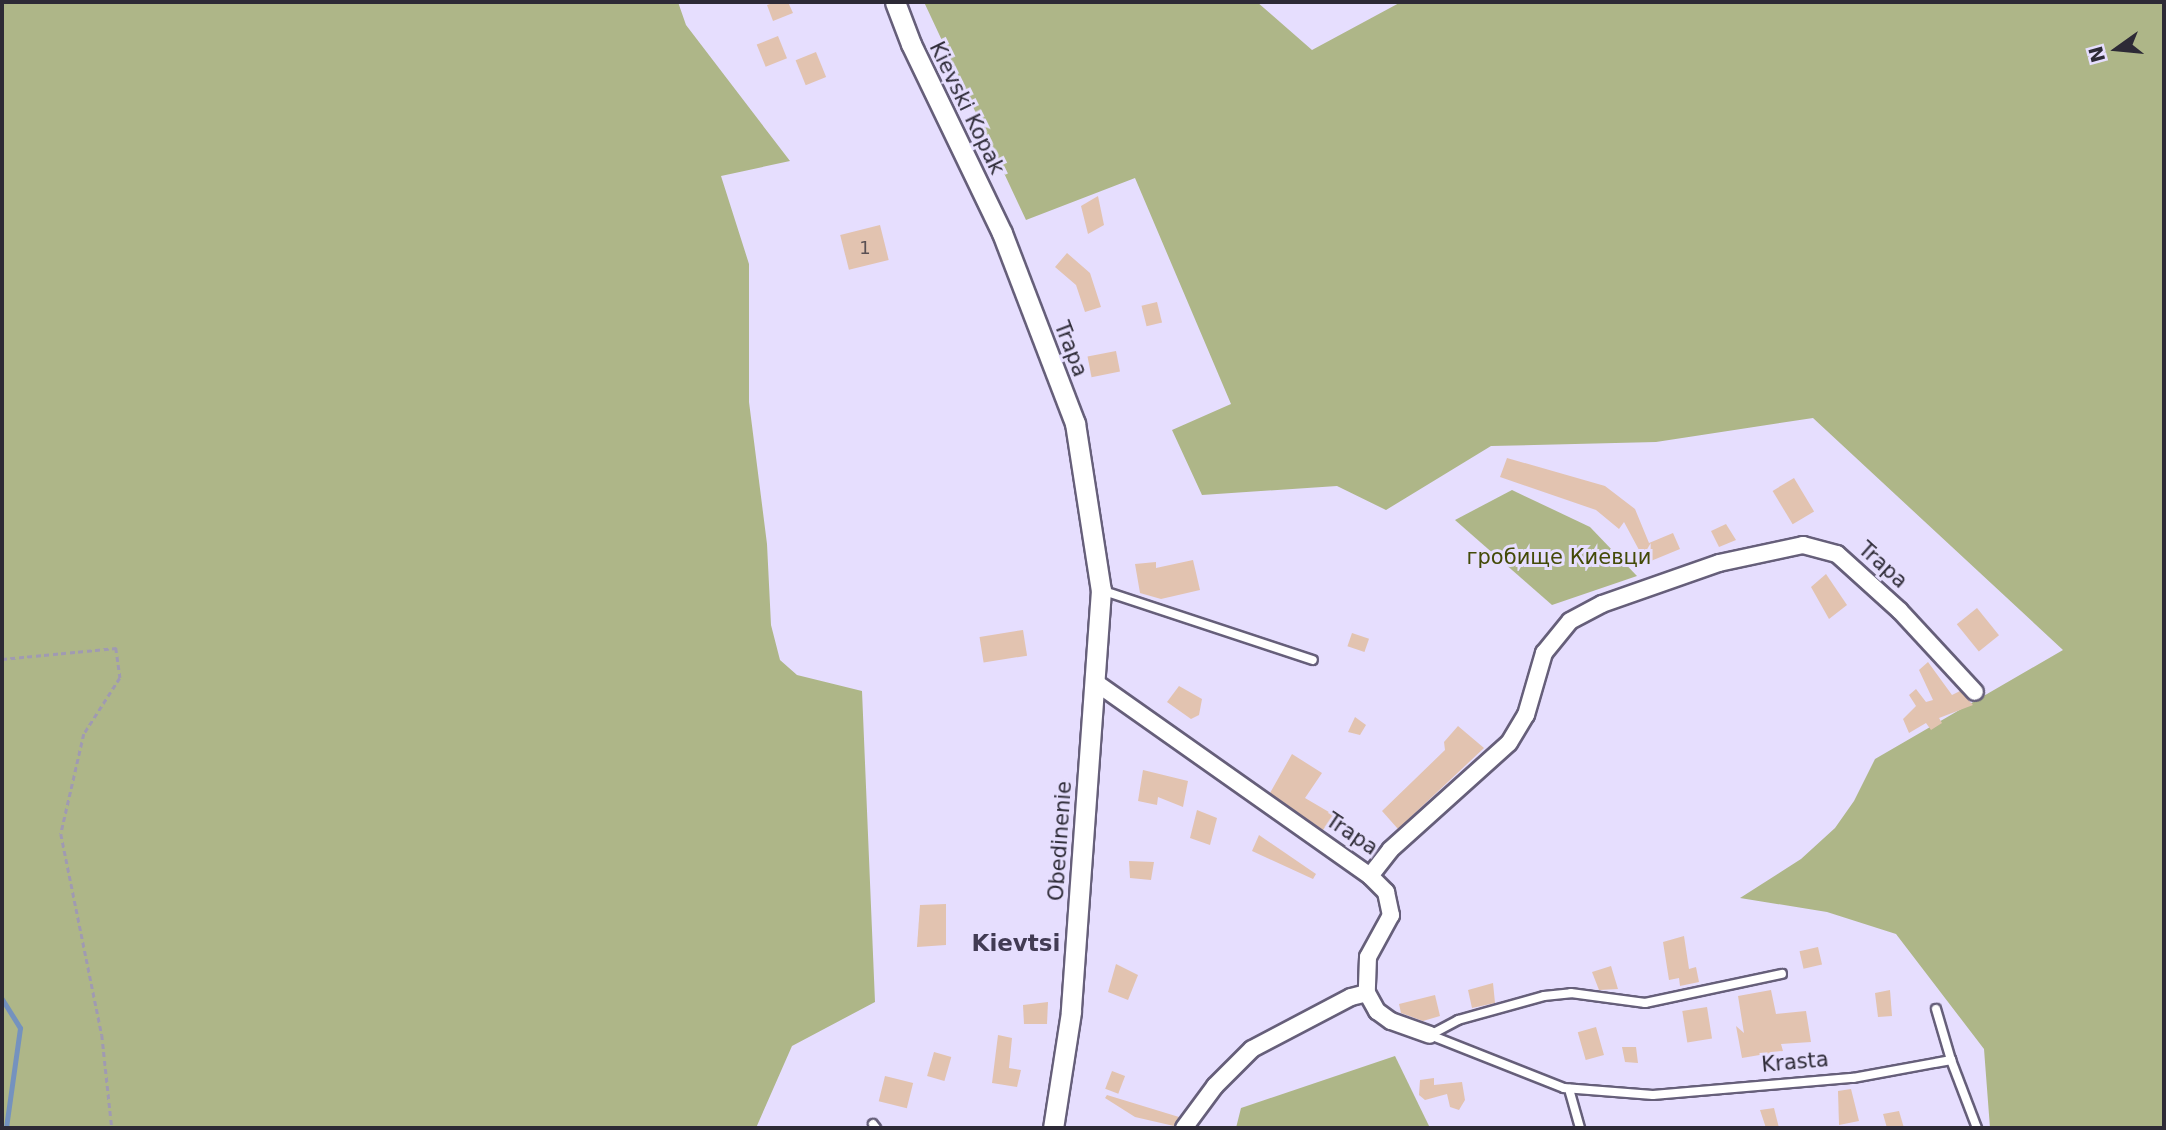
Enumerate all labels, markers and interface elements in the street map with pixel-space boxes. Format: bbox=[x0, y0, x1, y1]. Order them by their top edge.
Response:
north arrow bbox=[2082, 14, 2152, 84]
street label: Kievski Kopak bbox=[924, 38, 1010, 178]
text: N bbox=[2084, 44, 2109, 65]
house number: 1 bbox=[859, 237, 871, 259]
street label: Trapa bbox=[1049, 318, 1093, 380]
street label: Trapa bbox=[1853, 536, 1913, 594]
park label: гробище Киевци bbox=[1467, 544, 1651, 570]
street label: Obedinenie bbox=[1043, 780, 1077, 902]
street label: Trapa bbox=[1321, 807, 1383, 861]
district label: Kievtsi bbox=[972, 929, 1060, 957]
street label: Krasta bbox=[1760, 1047, 1830, 1077]

